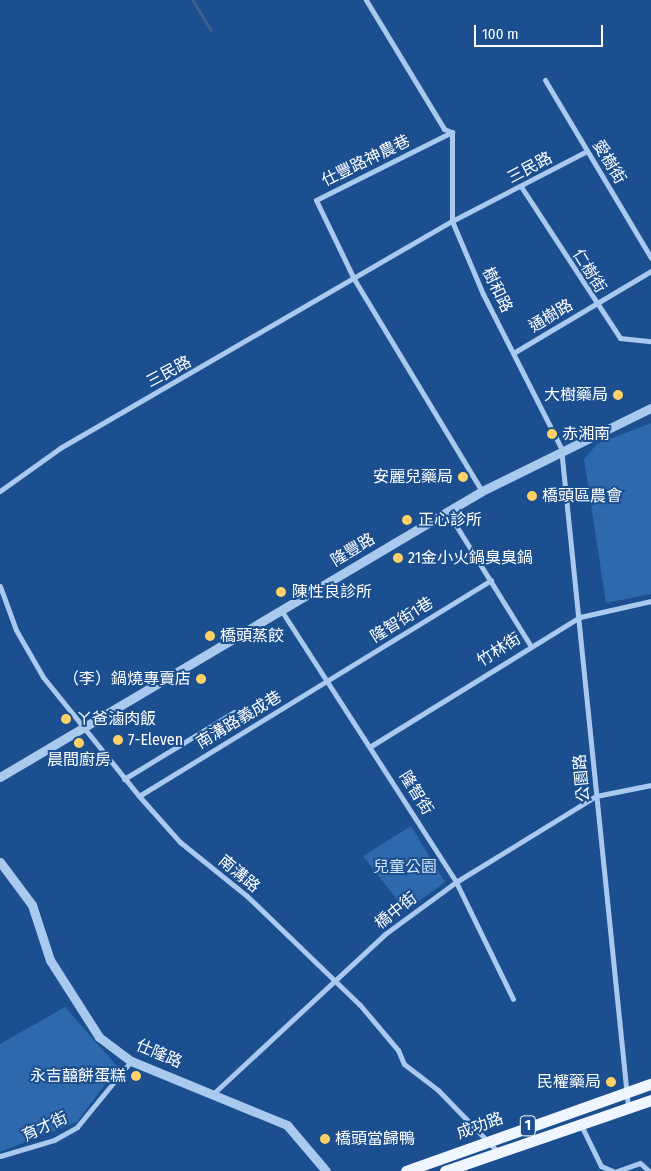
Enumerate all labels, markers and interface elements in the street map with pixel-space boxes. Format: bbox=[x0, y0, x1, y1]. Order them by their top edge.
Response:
scale bar bbox=[476, 15, 605, 47]
text: 100 m bbox=[482, 25, 519, 43]
street label: 仕豐路神農巷 bbox=[319, 131, 413, 191]
street label: 愛樹街 bbox=[588, 136, 630, 188]
street label: 三民路 bbox=[504, 148, 556, 188]
street label: 仁樹街 bbox=[568, 246, 610, 296]
street label: 樹和路 bbox=[478, 264, 516, 316]
street label: 通樹路 bbox=[525, 295, 577, 337]
street label: 三民路 bbox=[143, 352, 195, 392]
place label: 大樹藥局 bbox=[544, 385, 608, 405]
marker: 大樹藥局 bbox=[612, 389, 624, 401]
place label: 赤湘南 bbox=[562, 424, 610, 444]
marker: 赤湘南 bbox=[546, 428, 558, 440]
place label: 安麗兒藥局 bbox=[373, 467, 453, 487]
marker: 安麗兒藥局 bbox=[457, 471, 469, 483]
place label: 橋頭區農會 bbox=[542, 486, 622, 506]
marker: 橋頭區農會 bbox=[526, 490, 538, 502]
place label: 正心診所 bbox=[418, 510, 482, 530]
marker: 正心診所 bbox=[400, 513, 414, 527]
street label: 隆豐路 bbox=[327, 529, 379, 571]
place label: 21金小火鍋臭臭鍋 bbox=[408, 548, 533, 568]
marker: 21金小火鍋臭臭鍋 bbox=[392, 552, 404, 564]
place label: 陳性良診所 bbox=[292, 582, 372, 602]
marker: 陳性良診所 bbox=[274, 585, 288, 599]
street label: 隆智街1巷 bbox=[367, 593, 437, 647]
place label: 橋頭蒸餃 bbox=[220, 626, 284, 646]
street label: 竹林街 bbox=[474, 629, 524, 671]
marker: 橋頭蒸餃 bbox=[204, 630, 216, 642]
place label: （李）鍋燒專賣店 bbox=[63, 669, 191, 689]
marker: （李）鍋燒專賣店 bbox=[195, 673, 207, 685]
street label: 南溝路義成巷 bbox=[193, 687, 285, 753]
place label: ㄚ爸滷肉飯 bbox=[76, 709, 156, 729]
marker: ㄚ爸滷肉飯 bbox=[60, 713, 72, 725]
place label: 7-Eleven bbox=[128, 730, 183, 750]
marker: 7-Eleven bbox=[112, 734, 124, 746]
marker: 晨間廚房 bbox=[73, 737, 85, 749]
place label: 晨間廚房 bbox=[47, 750, 111, 770]
street label: 公園路 bbox=[570, 753, 594, 803]
street label: 隆智街 bbox=[395, 768, 437, 818]
street label: 南溝路 bbox=[214, 851, 264, 897]
park label: 兒童公園 bbox=[373, 857, 437, 877]
street label: 橋中街 bbox=[371, 889, 421, 933]
street label: 仕隆路 bbox=[133, 1036, 185, 1072]
place label: 永吉囍餅蛋糕 bbox=[30, 1066, 126, 1086]
marker: 永吉囍餅蛋糕 bbox=[130, 1070, 142, 1082]
place label: 民權藥局 bbox=[537, 1072, 601, 1092]
marker: 民權藥局 bbox=[605, 1076, 617, 1088]
street label: 育才街 bbox=[19, 1108, 71, 1146]
street label: 成功路 bbox=[454, 1109, 506, 1143]
road number: 1 bbox=[519, 1114, 537, 1138]
place label: 橋頭當歸鴨 bbox=[335, 1129, 415, 1149]
marker: 橋頭當歸鴨 bbox=[319, 1133, 331, 1145]

